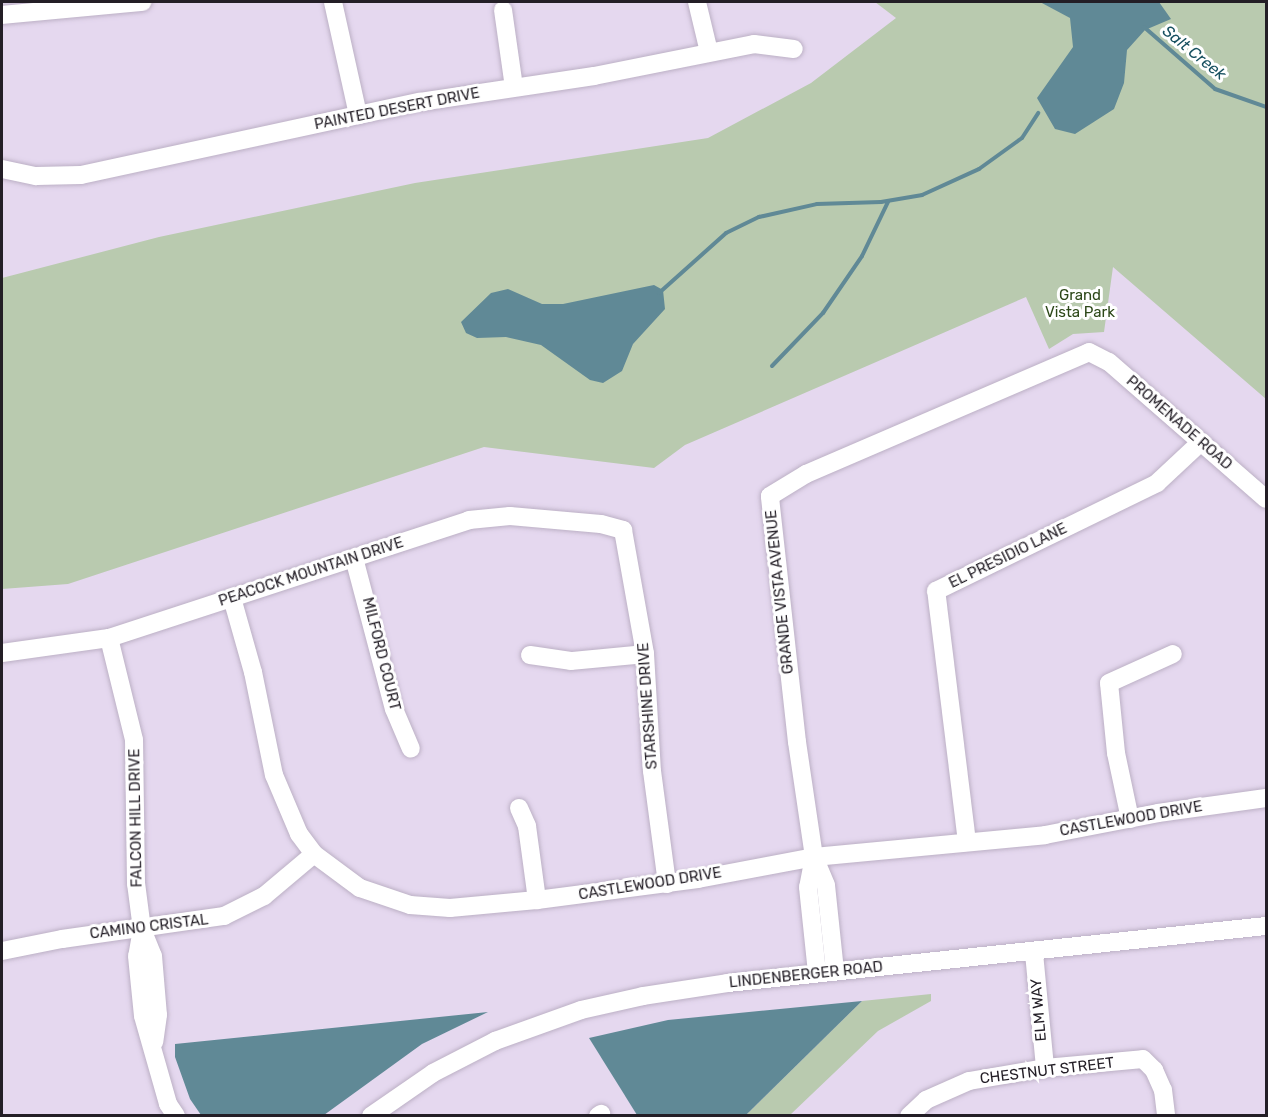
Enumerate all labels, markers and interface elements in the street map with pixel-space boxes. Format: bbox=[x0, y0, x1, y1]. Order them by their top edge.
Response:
water label: Salt Creek bbox=[1158, 22, 1230, 84]
street label: PAINTED DESERT DRIVE bbox=[313, 84, 481, 134]
park label: Grand Vista Park bbox=[1045, 286, 1115, 321]
street label: PROMENADE ROAD bbox=[1122, 372, 1236, 474]
street label: GRANDE VISTA AVENUE bbox=[762, 508, 798, 676]
street label: EL PRESIDIO LANE bbox=[946, 520, 1070, 592]
street label: PEACOCK MOUNTAIN DRIVE bbox=[216, 534, 406, 610]
street label: MILFORD COURT bbox=[358, 595, 404, 713]
street label: STARSHINE DRIVE bbox=[635, 642, 661, 770]
street label: FALCON HILL DRIVE bbox=[126, 748, 146, 888]
street label: CASTLEWOOD DRIVE bbox=[1058, 798, 1204, 840]
street label: CASTLEWOOD DRIVE bbox=[577, 864, 723, 904]
street label: CAMINO CRISTAL bbox=[89, 911, 209, 943]
street label: LINDENBERGER ROAD bbox=[728, 958, 884, 992]
street label: ELM WAY bbox=[1027, 978, 1051, 1042]
street label: CHESTNUT STREET bbox=[979, 1054, 1115, 1088]

